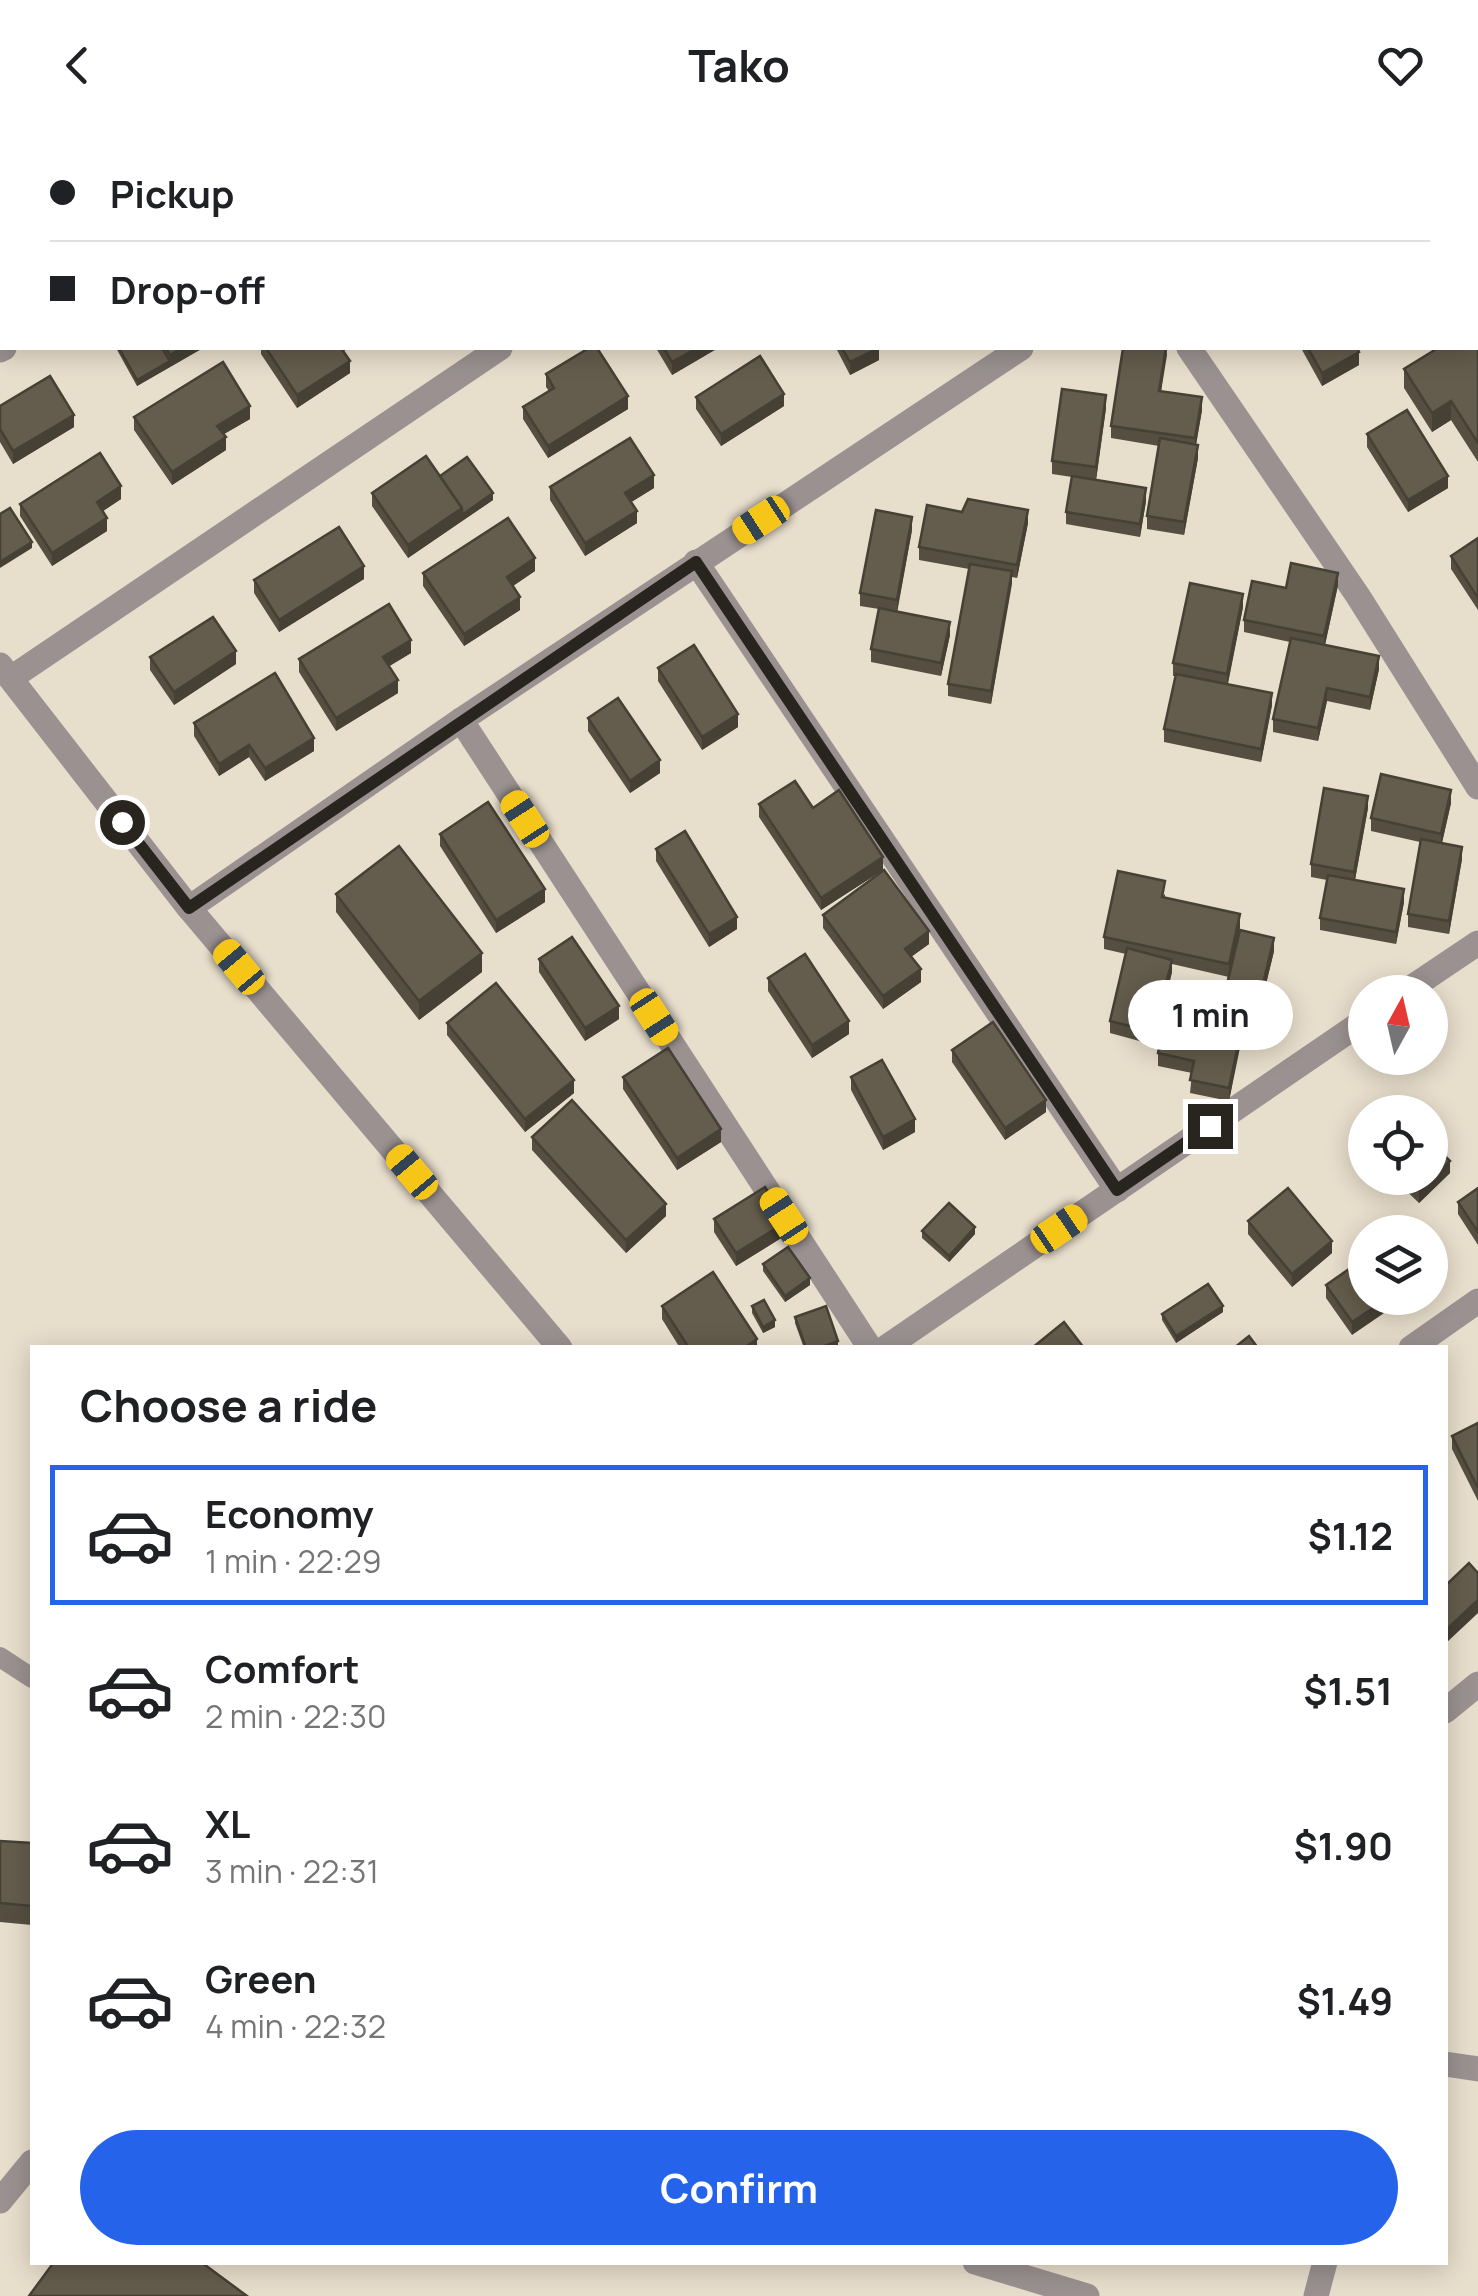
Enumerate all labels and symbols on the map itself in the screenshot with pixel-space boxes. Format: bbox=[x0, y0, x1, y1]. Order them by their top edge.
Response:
car bbox=[728, 491, 794, 549]
car bbox=[496, 786, 554, 852]
route start bbox=[100, 800, 145, 845]
car bbox=[208, 934, 270, 1000]
north arrow bbox=[1348, 975, 1448, 1075]
callout: 1 min bbox=[1128, 981, 1292, 1051]
car bbox=[625, 984, 683, 1050]
route end bbox=[1188, 1104, 1233, 1149]
car bbox=[381, 1139, 443, 1205]
car bbox=[755, 1183, 813, 1249]
car bbox=[1026, 1200, 1092, 1258]

